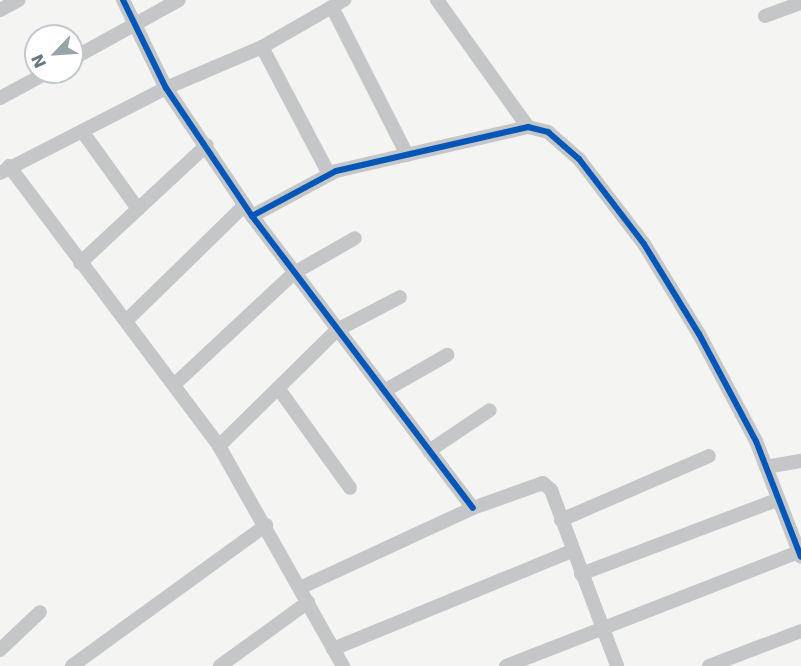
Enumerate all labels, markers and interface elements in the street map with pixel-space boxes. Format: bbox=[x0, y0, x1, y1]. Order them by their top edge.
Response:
north arrow bbox=[24, 24, 84, 84]
text: N bbox=[28, 51, 50, 71]

